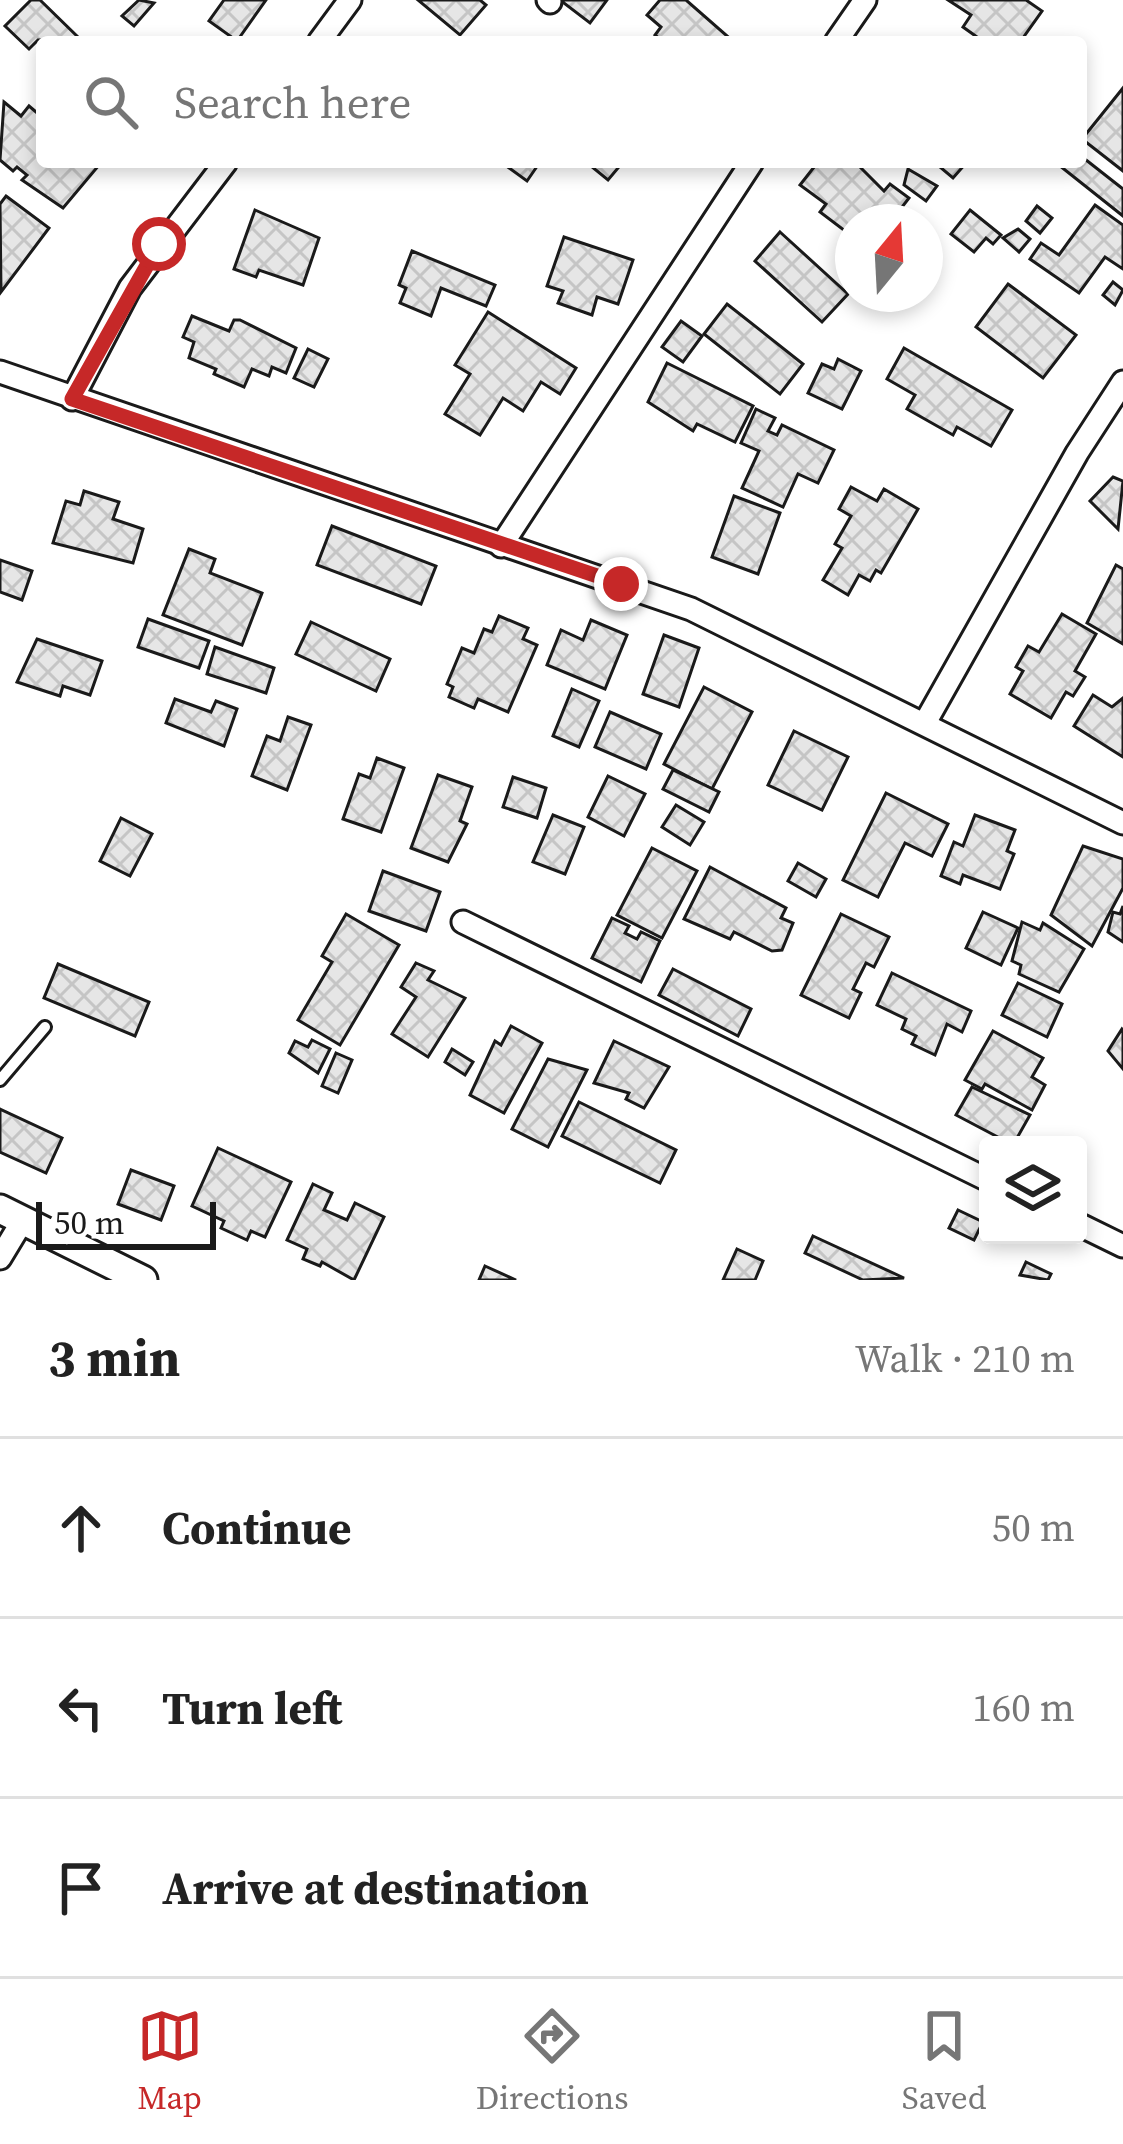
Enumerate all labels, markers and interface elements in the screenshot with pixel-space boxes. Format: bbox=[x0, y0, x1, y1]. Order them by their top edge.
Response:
search box bbox=[36, 36, 1087, 168]
icon: search bbox=[78, 69, 144, 135]
text: Search here bbox=[174, 71, 411, 133]
north arrow bbox=[835, 204, 943, 312]
route start bbox=[132, 217, 186, 271]
route end bbox=[594, 557, 648, 611]
map controls bbox=[979, 1136, 1087, 1244]
button: layers bbox=[979, 1136, 1087, 1244]
scale bar bbox=[36, 1196, 216, 1249]
text: 50 m bbox=[54, 1200, 124, 1245]
text: 3 min bbox=[48, 1323, 180, 1393]
text: Walk · 210 m bbox=[855, 1332, 1075, 1385]
icon: ahead bbox=[48, 1495, 114, 1561]
text: Continue bbox=[162, 1497, 351, 1559]
text: 50 m bbox=[992, 1501, 1075, 1554]
icon: left bbox=[48, 1675, 114, 1741]
text: Turn left bbox=[162, 1677, 342, 1739]
text: 160 m bbox=[972, 1681, 1075, 1734]
icon: arrive bbox=[48, 1855, 114, 1921]
text: Arrive at destination bbox=[162, 1857, 589, 1919]
tab: Map bbox=[137, 2003, 203, 2120]
tab: Directions bbox=[476, 2003, 629, 2120]
tab: Saved bbox=[902, 2003, 986, 2120]

